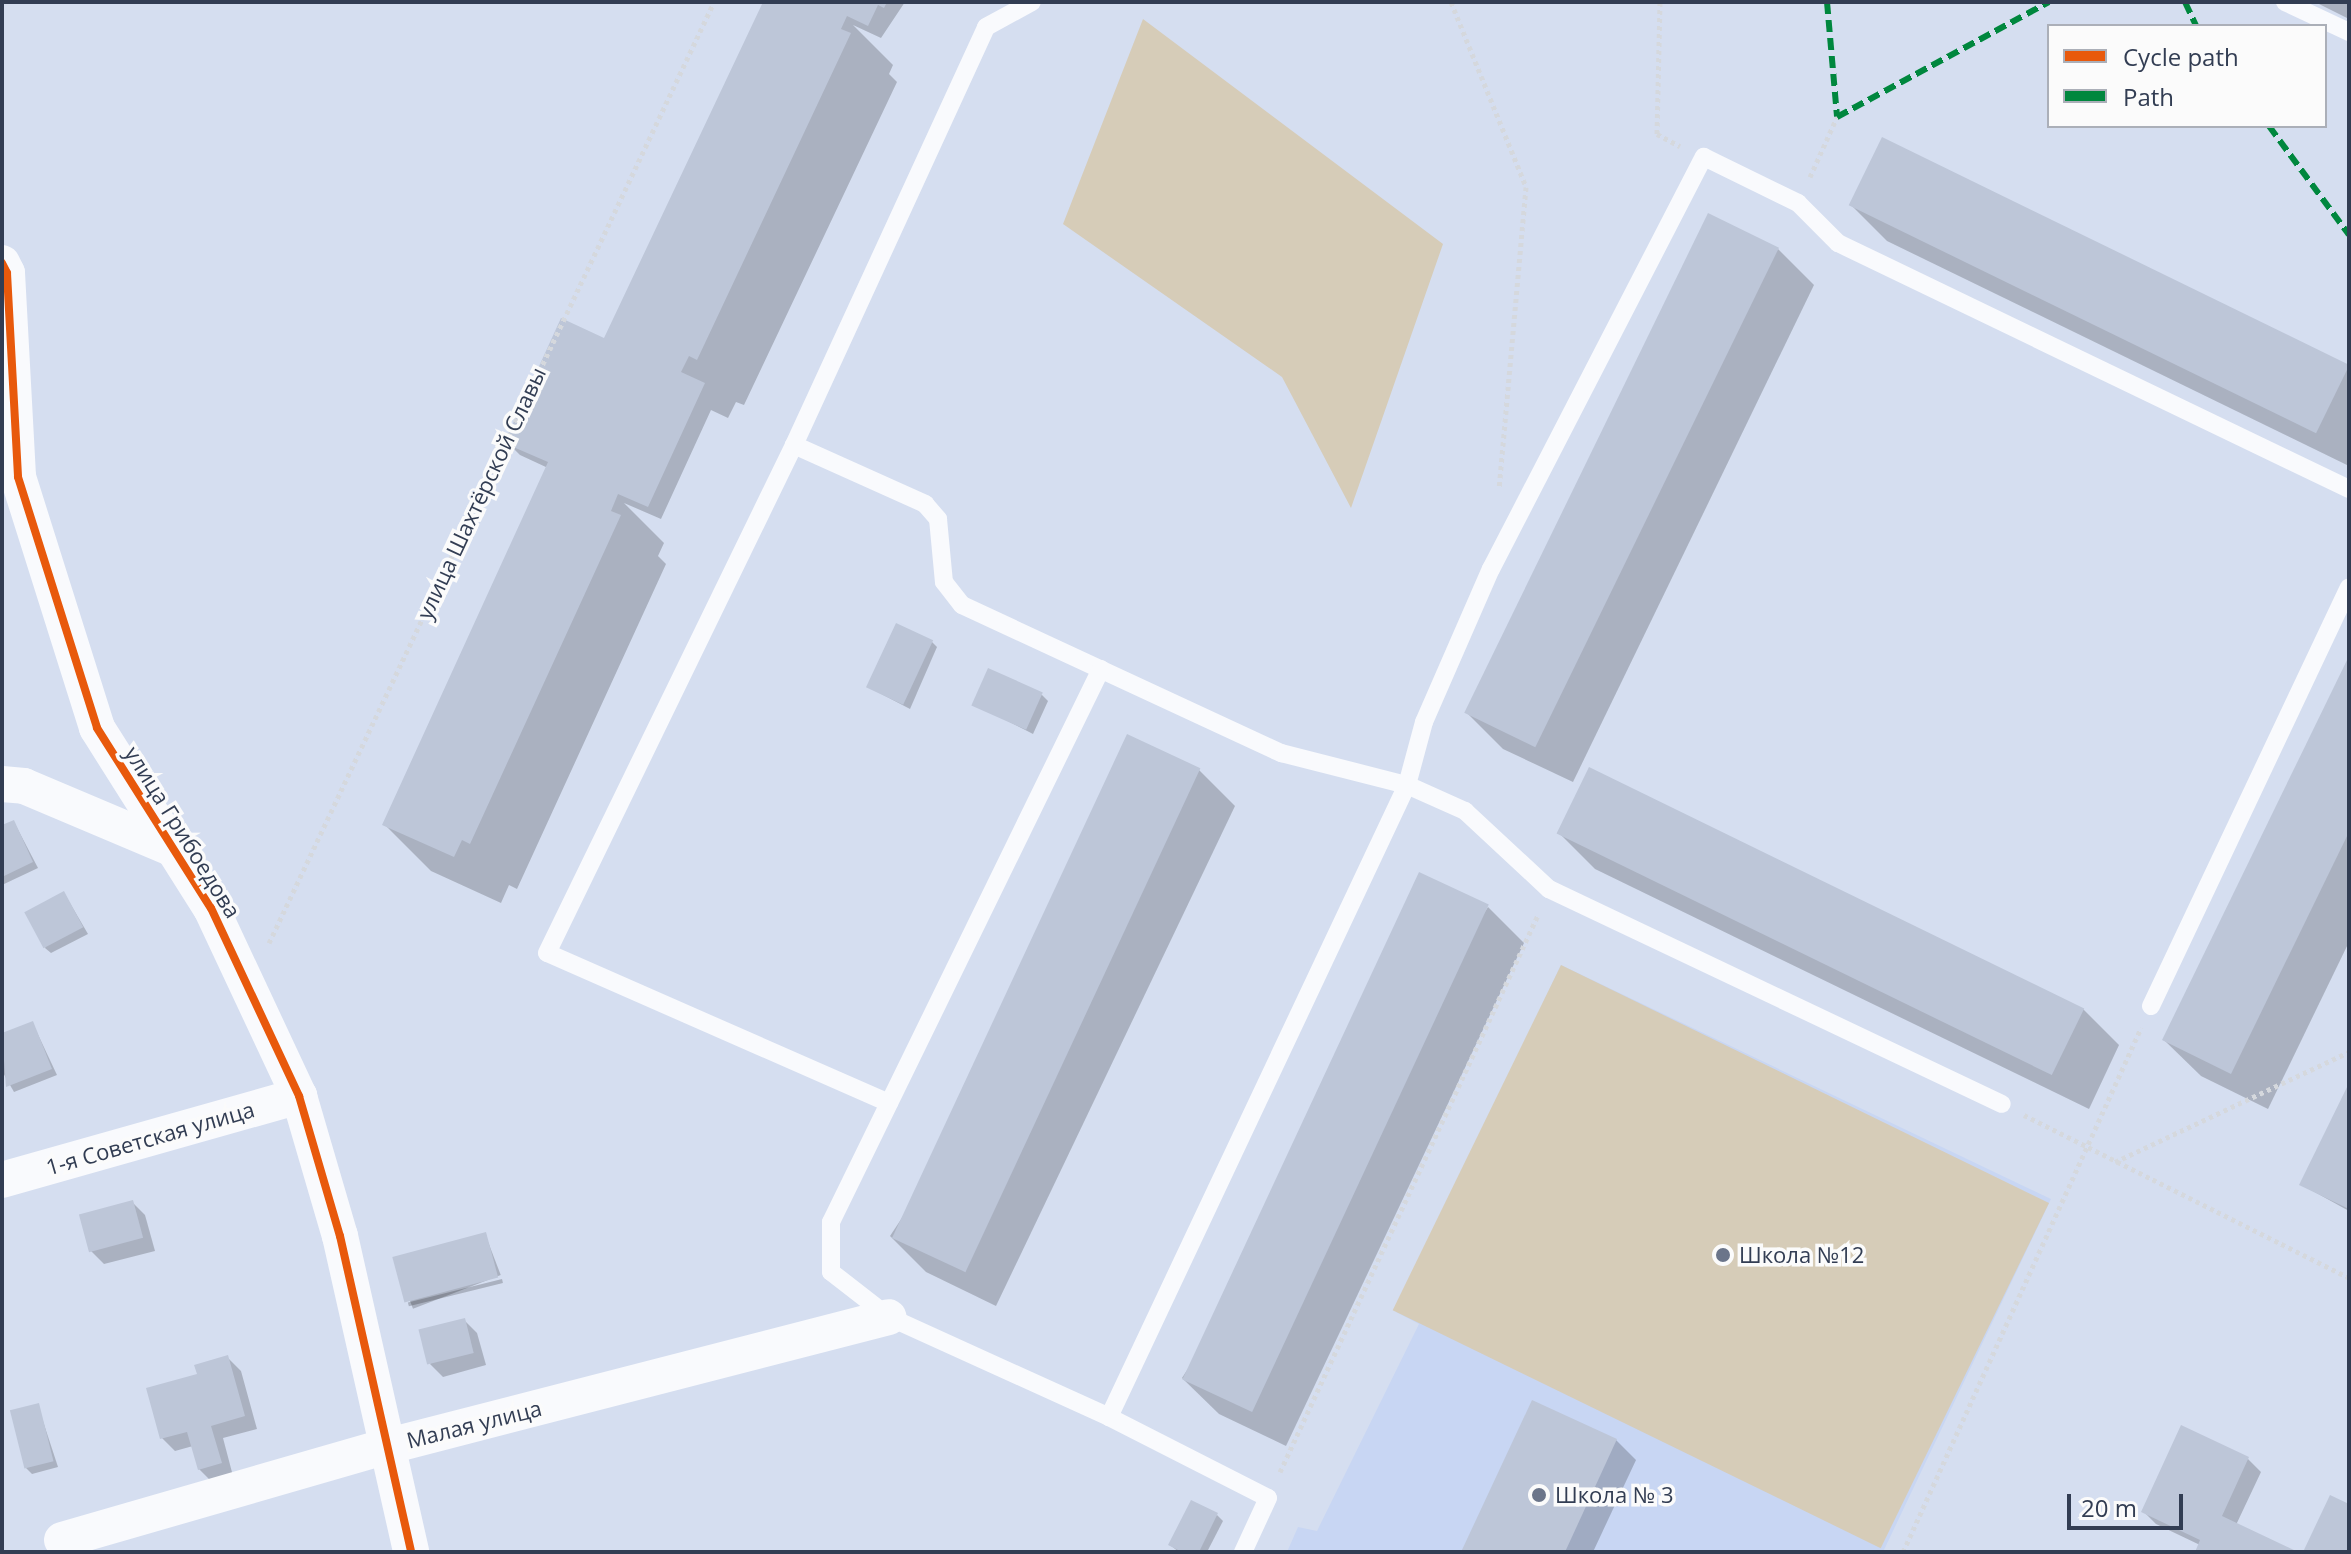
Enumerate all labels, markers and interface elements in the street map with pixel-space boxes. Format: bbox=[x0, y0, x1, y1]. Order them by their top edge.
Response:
legend bbox=[2047, 24, 2327, 128]
text: Cycle path bbox=[2123, 40, 2239, 73]
text: Path bbox=[2123, 80, 2174, 113]
street label: улица Шахтёрской Славы bbox=[411, 363, 551, 623]
street label: улица Грибоедова bbox=[119, 741, 247, 923]
street label: 1-я Советская улица bbox=[43, 1096, 257, 1180]
place label: Школа №12 bbox=[1739, 1242, 1864, 1268]
marker: Школа №12 bbox=[1714, 1246, 1732, 1264]
street label: Малая улица bbox=[404, 1394, 544, 1454]
scale bar bbox=[2071, 1478, 2187, 1528]
place label: Школа № 3 bbox=[1555, 1482, 1674, 1508]
marker: Школа № 3 bbox=[1530, 1486, 1548, 1504]
text: 20 m bbox=[2081, 1491, 2137, 1524]

